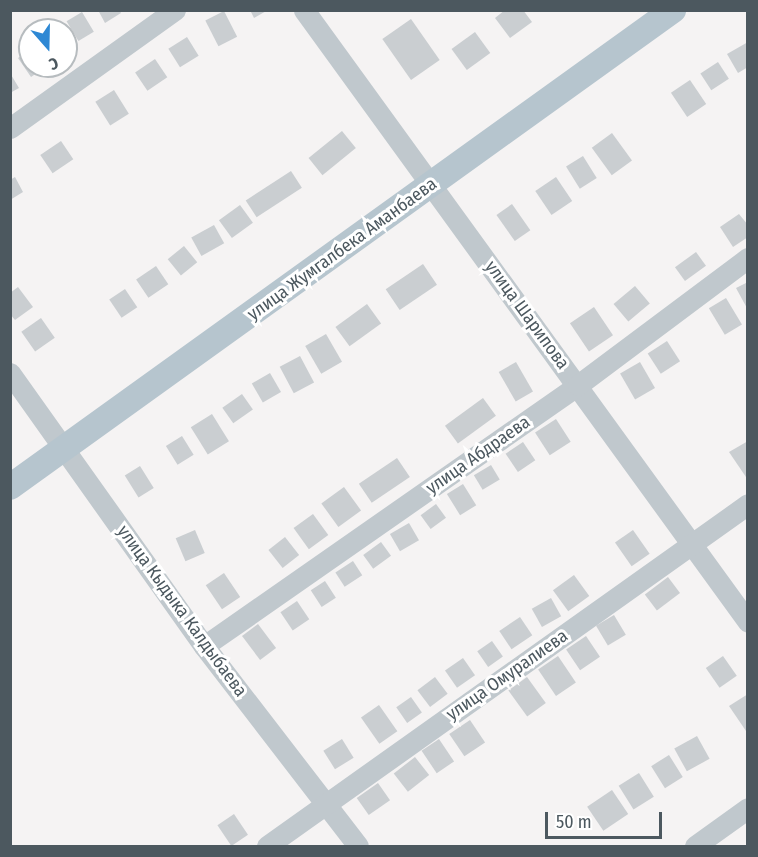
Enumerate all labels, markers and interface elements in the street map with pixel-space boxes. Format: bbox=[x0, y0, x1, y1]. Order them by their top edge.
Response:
north arrow bbox=[18, 18, 78, 78]
text: С bbox=[46, 53, 61, 74]
street label: улица Жумгалбека Аманбаева bbox=[243, 173, 441, 325]
street label: улица Шарипова bbox=[480, 257, 574, 373]
street label: улица Абдраева bbox=[422, 411, 534, 499]
street label: улица Кыдыка Калдыбаева bbox=[113, 521, 251, 701]
street label: улица Омуралиева bbox=[442, 625, 572, 725]
scale bar bbox=[548, 800, 665, 838]
text: 50 m bbox=[556, 811, 592, 833]

